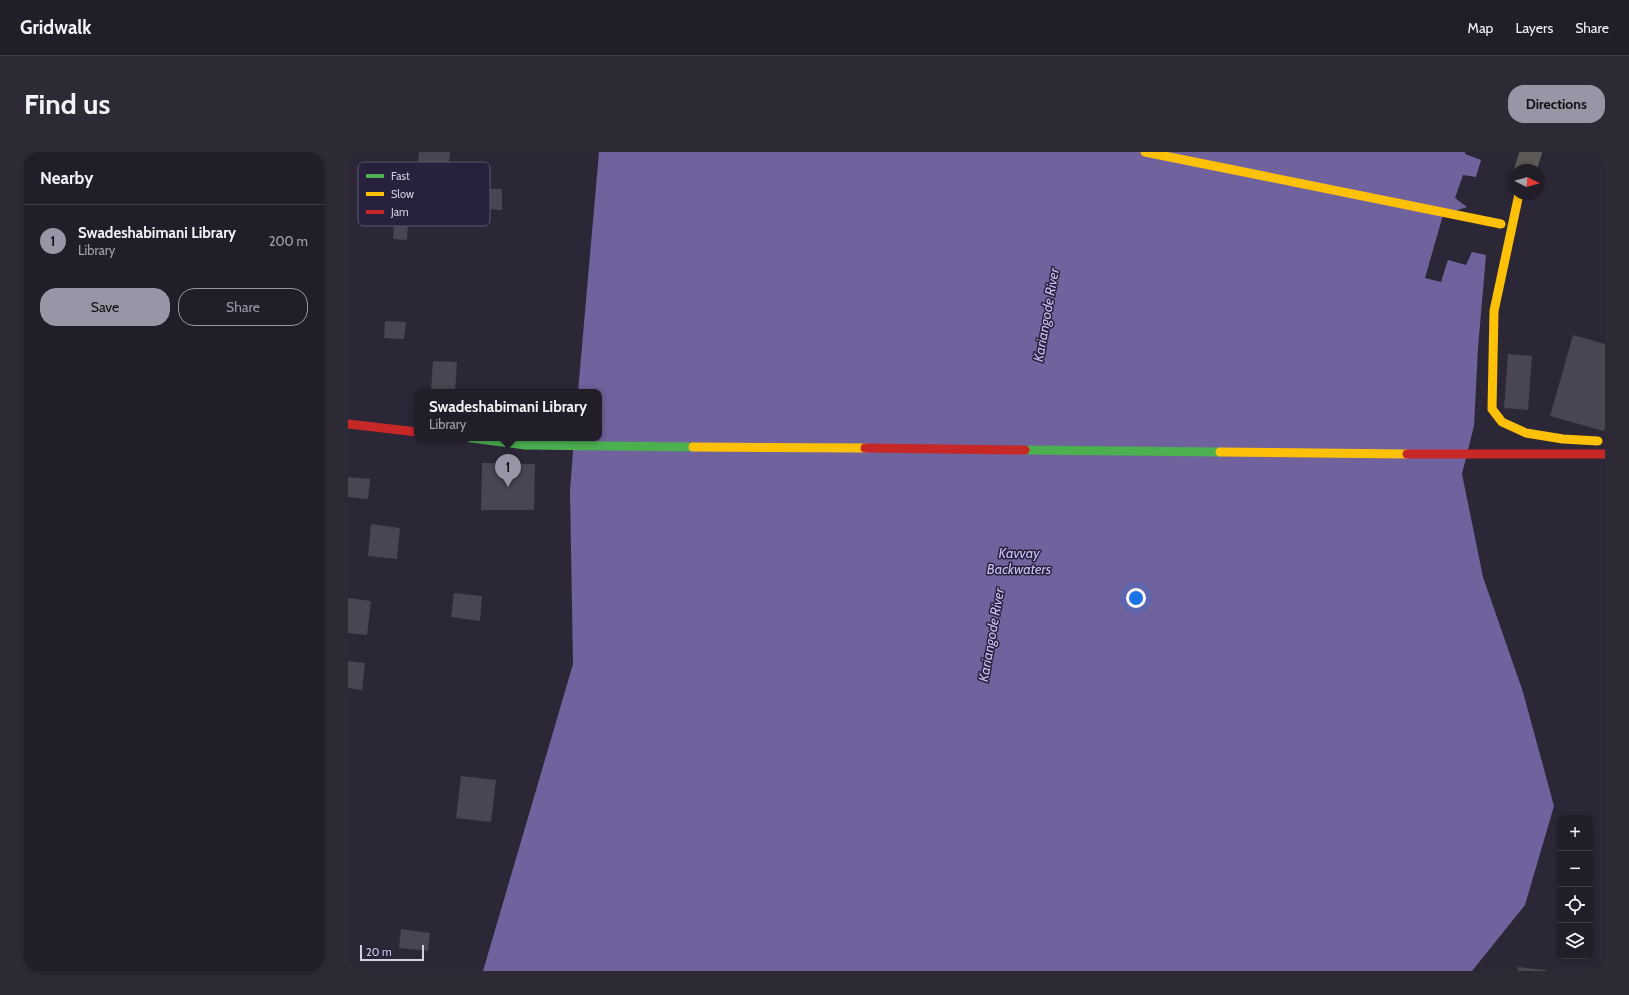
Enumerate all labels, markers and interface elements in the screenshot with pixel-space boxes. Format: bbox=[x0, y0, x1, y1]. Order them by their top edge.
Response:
text: Gridwalk bbox=[20, 16, 92, 39]
text: Map bbox=[1468, 19, 1493, 37]
text: Layers bbox=[1515, 19, 1553, 37]
text: Share bbox=[1575, 19, 1609, 37]
button: Directions bbox=[1508, 85, 1605, 123]
text: Find us bbox=[24, 87, 110, 121]
legend bbox=[358, 162, 490, 226]
north arrow bbox=[1509, 164, 1545, 200]
text: Nearby bbox=[40, 168, 93, 188]
text: Fast bbox=[391, 169, 410, 183]
text: Slow bbox=[391, 187, 414, 201]
text: Jam bbox=[390, 205, 409, 219]
text: Swadeshabimani Library bbox=[78, 224, 236, 242]
text: 1 bbox=[51, 233, 55, 249]
text: 200 m bbox=[269, 233, 308, 249]
text: Library bbox=[78, 242, 115, 258]
water label: Kariangode River bbox=[1029, 266, 1063, 363]
button: Save bbox=[40, 288, 170, 326]
button: Share bbox=[178, 288, 308, 326]
popup bbox=[414, 389, 602, 441]
text: Swadeshabimani Library bbox=[429, 398, 587, 416]
text: Library bbox=[429, 416, 466, 432]
pin: 1 bbox=[495, 454, 521, 487]
water label: Kavvay Backwaters bbox=[987, 544, 1052, 578]
water label: Kariangode River bbox=[974, 586, 1008, 683]
your location bbox=[1126, 588, 1146, 608]
map controls bbox=[1557, 815, 1593, 959]
button: + bbox=[1557, 815, 1593, 851]
button: − bbox=[1557, 851, 1593, 887]
button: locate bbox=[1557, 887, 1593, 923]
button: layers bbox=[1557, 923, 1593, 959]
scale bar bbox=[360, 943, 424, 962]
text: 20 m bbox=[366, 945, 392, 959]

